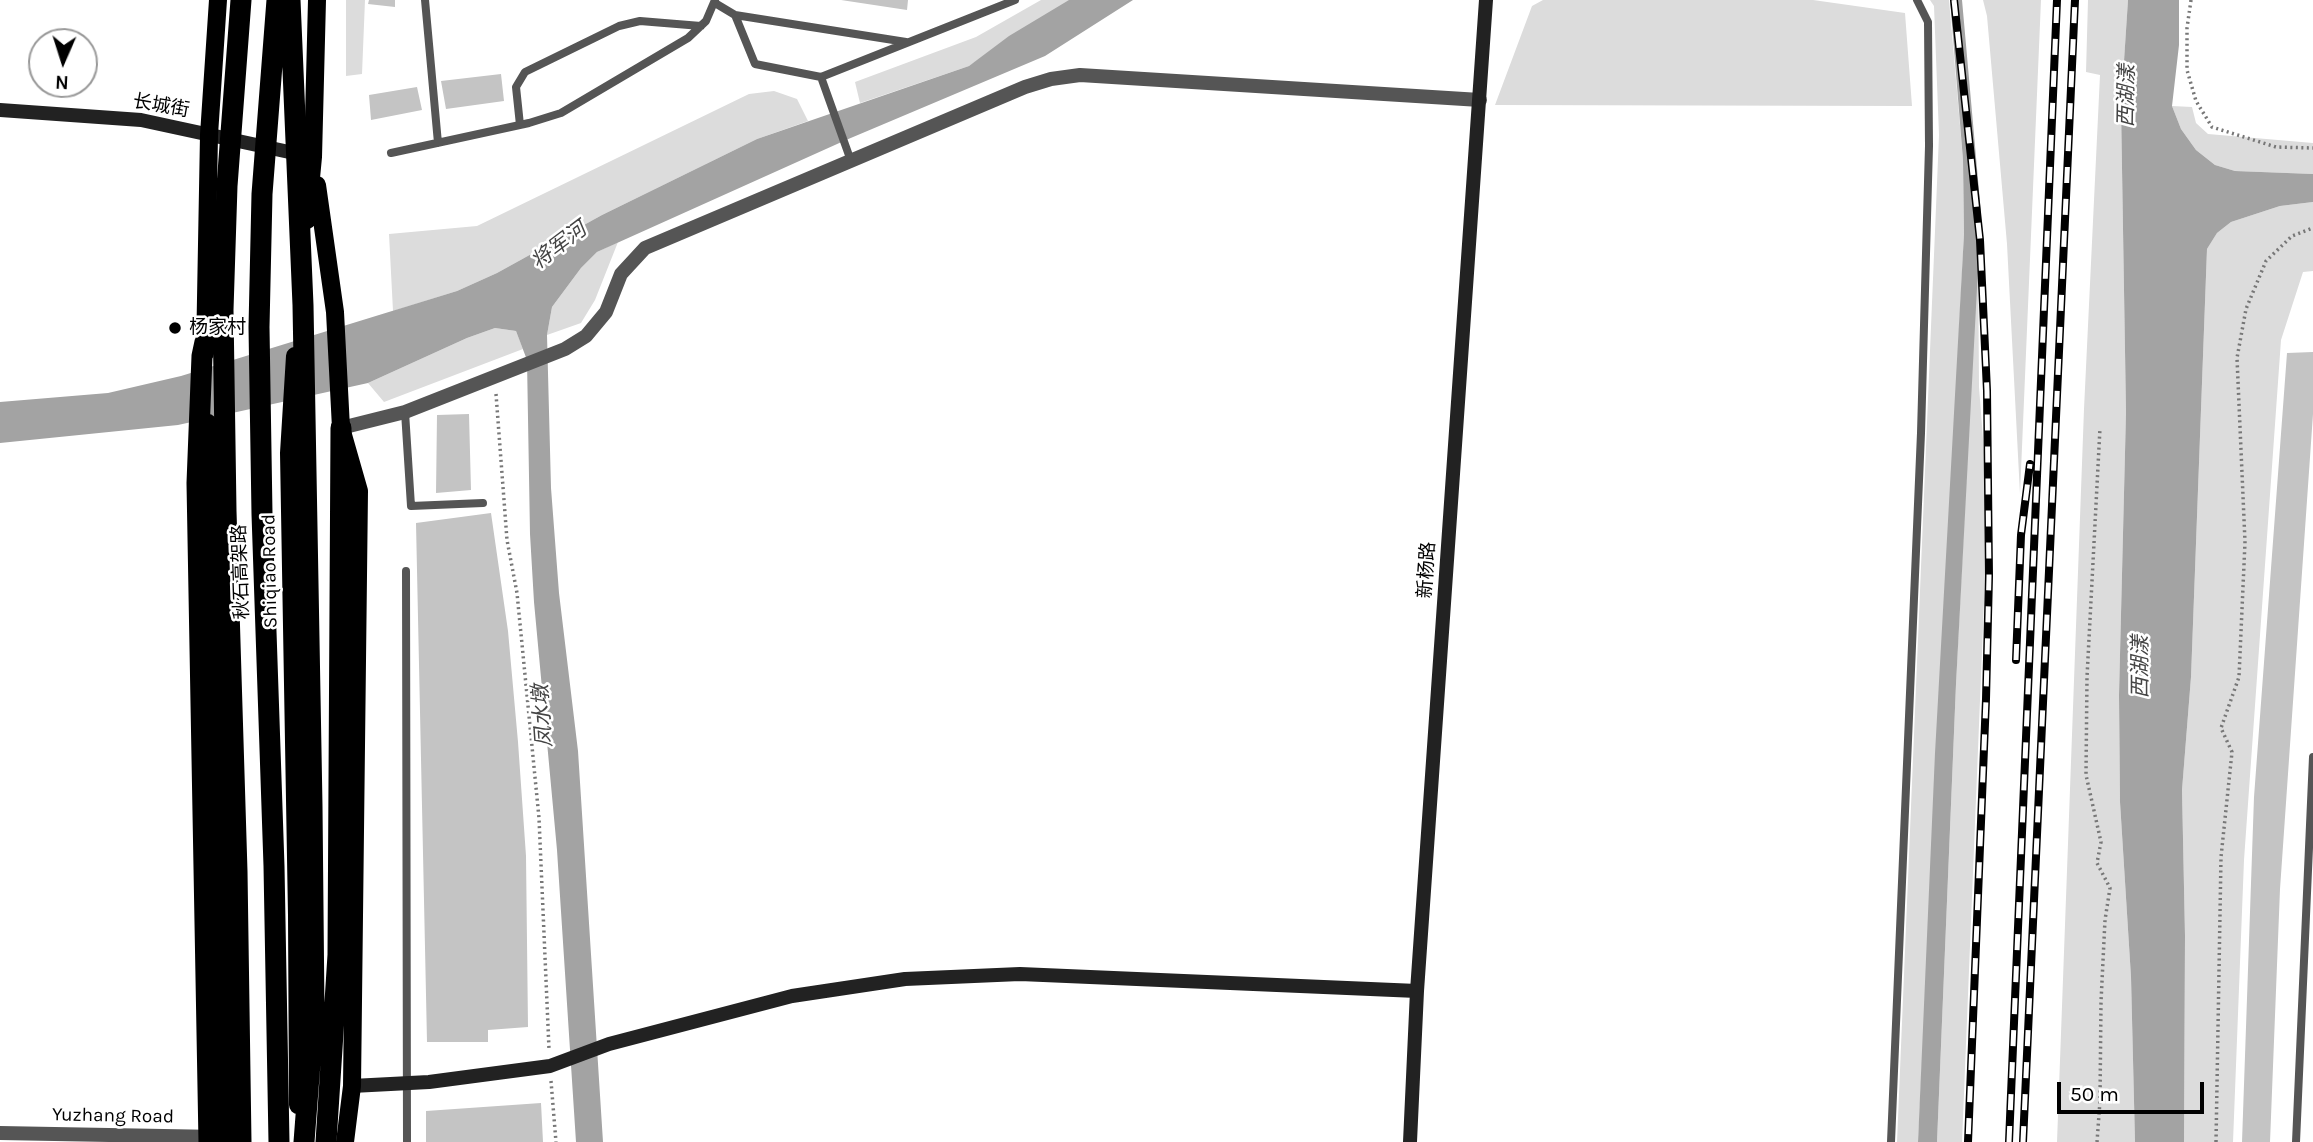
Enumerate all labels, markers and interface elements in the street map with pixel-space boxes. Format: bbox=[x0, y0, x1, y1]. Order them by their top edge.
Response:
north arrow bbox=[28, 28, 98, 98]
water label: 西湖漾 bbox=[2114, 64, 2140, 128]
text: N bbox=[55, 71, 69, 93]
street label: 长城街 bbox=[131, 90, 191, 122]
water label: 将军河 bbox=[526, 217, 592, 275]
place label: 杨家村 bbox=[189, 317, 246, 339]
marker: 杨家村 bbox=[167, 320, 183, 336]
street label: Shiqiao Road bbox=[258, 514, 282, 628]
street label: 秋石高架路 bbox=[228, 524, 254, 620]
street label: 新杨路 bbox=[1414, 541, 1440, 599]
water label: 西湖漾 bbox=[2128, 636, 2154, 698]
water label: 凤水墩 bbox=[528, 684, 558, 748]
scale bar bbox=[2061, 1068, 2208, 1112]
text: 50 m bbox=[2070, 1082, 2119, 1106]
street label: Yuzhang Road bbox=[52, 1104, 174, 1128]

